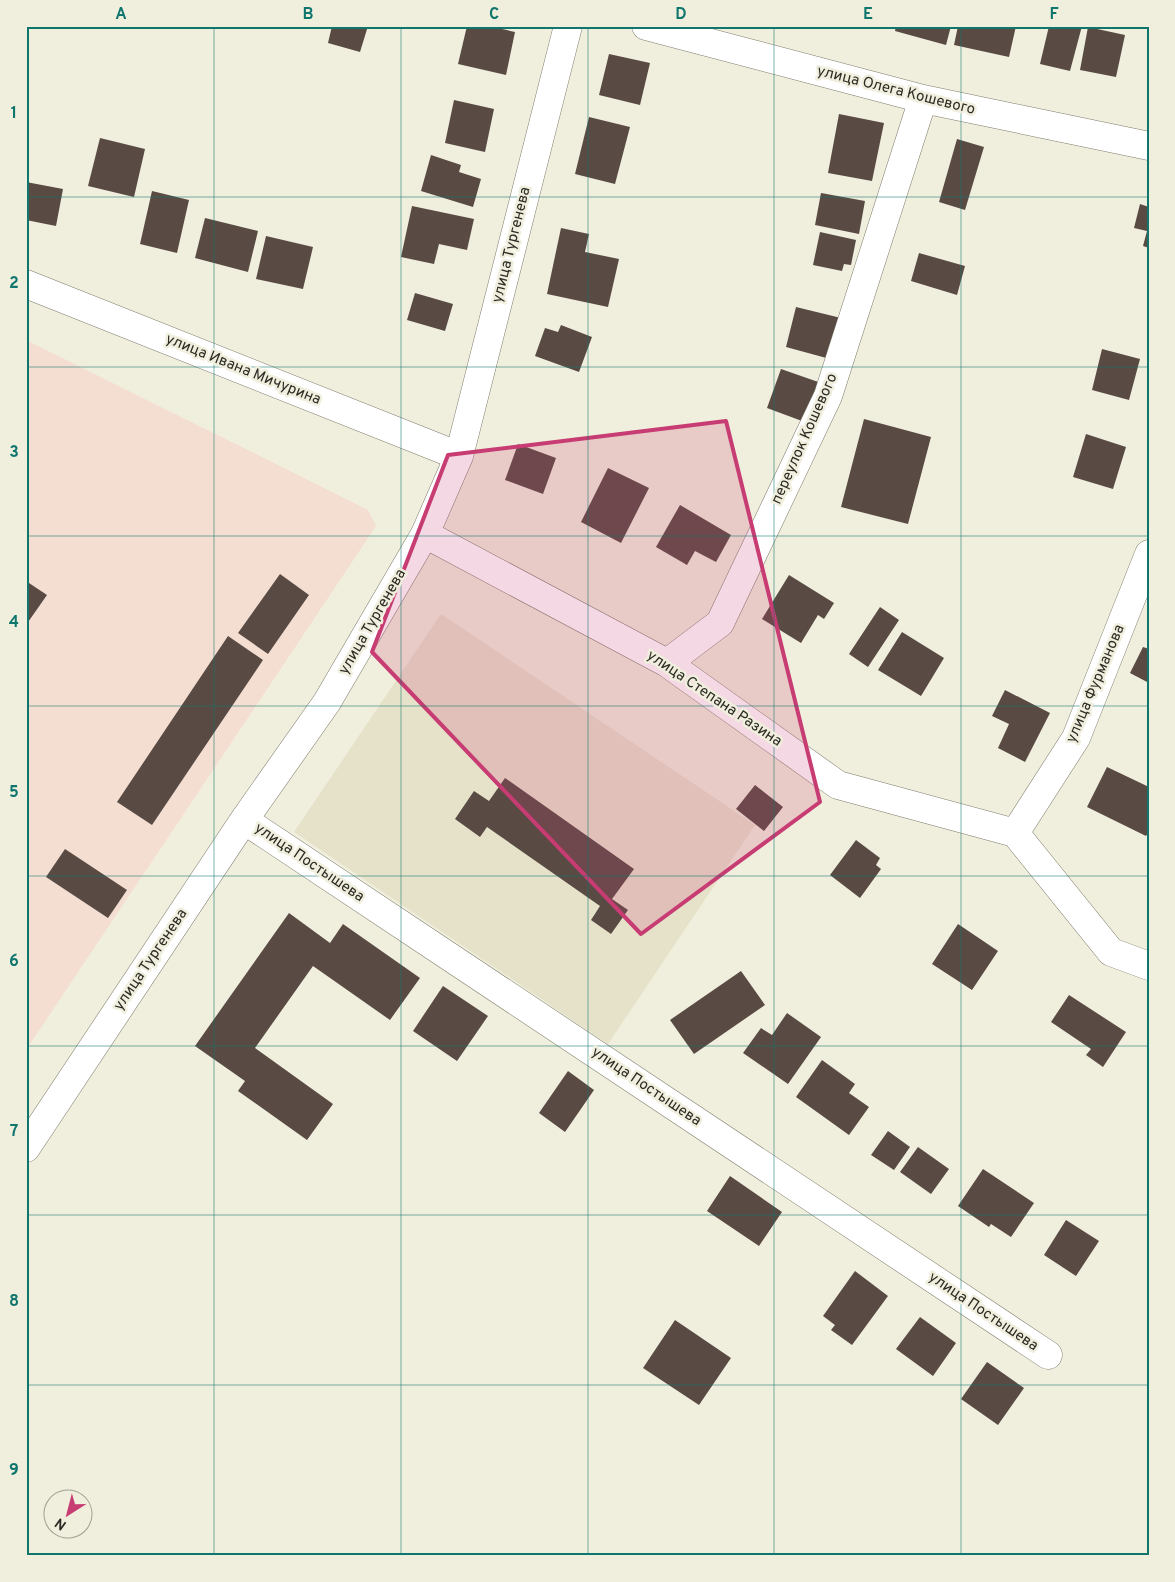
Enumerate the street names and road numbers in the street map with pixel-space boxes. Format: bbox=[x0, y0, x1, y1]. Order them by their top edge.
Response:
street label: улица Олега Кошевого bbox=[815, 62, 977, 120]
street label: улица Тургенева bbox=[488, 185, 536, 305]
street label: улица Ивана Мичурина bbox=[163, 330, 323, 410]
street label: переулок Кошевого bbox=[768, 371, 842, 507]
street label: улица Тургенева bbox=[335, 566, 411, 678]
street label: улица Фурманова bbox=[1062, 622, 1130, 746]
street label: улица Степана Разина bbox=[643, 647, 785, 751]
street label: улица Постышева bbox=[250, 819, 368, 907]
street label: улица Тургенева bbox=[110, 905, 192, 1015]
street label: улица Постышева bbox=[587, 1043, 705, 1131]
street label: улица Постышева bbox=[924, 1268, 1042, 1356]

